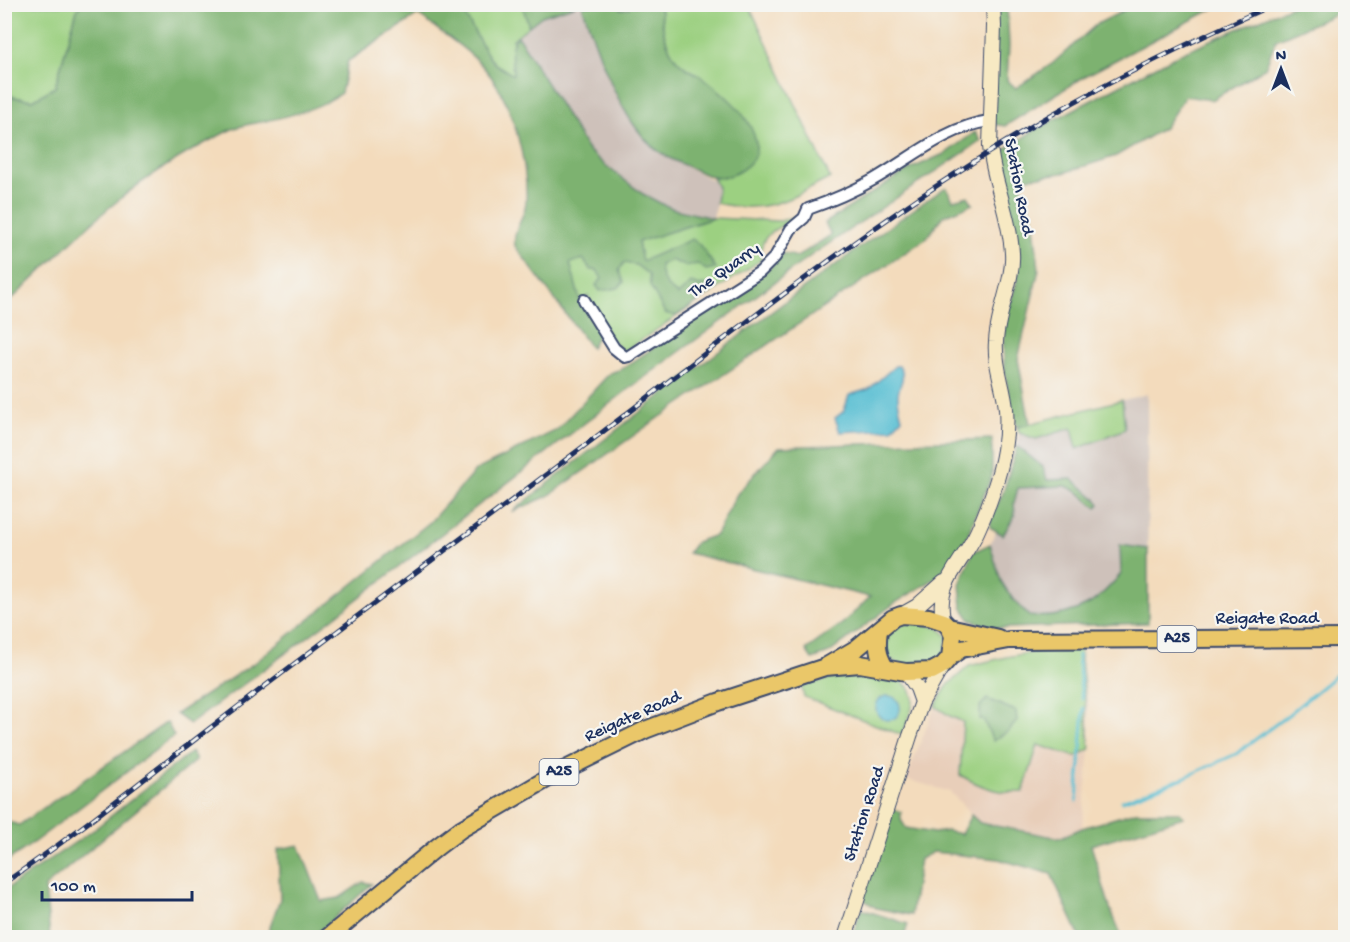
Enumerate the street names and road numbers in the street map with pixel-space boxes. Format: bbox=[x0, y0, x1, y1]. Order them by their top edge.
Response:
street label: Station Road bbox=[998, 137, 1038, 239]
street label: The Quarry bbox=[684, 239, 765, 304]
street label: Reigate Road bbox=[1215, 609, 1320, 630]
road number: A25 bbox=[1158, 626, 1196, 652]
street label: Reigate Road bbox=[582, 686, 686, 748]
road number: A25 bbox=[540, 759, 578, 785]
street label: Station Road bbox=[840, 763, 891, 864]

